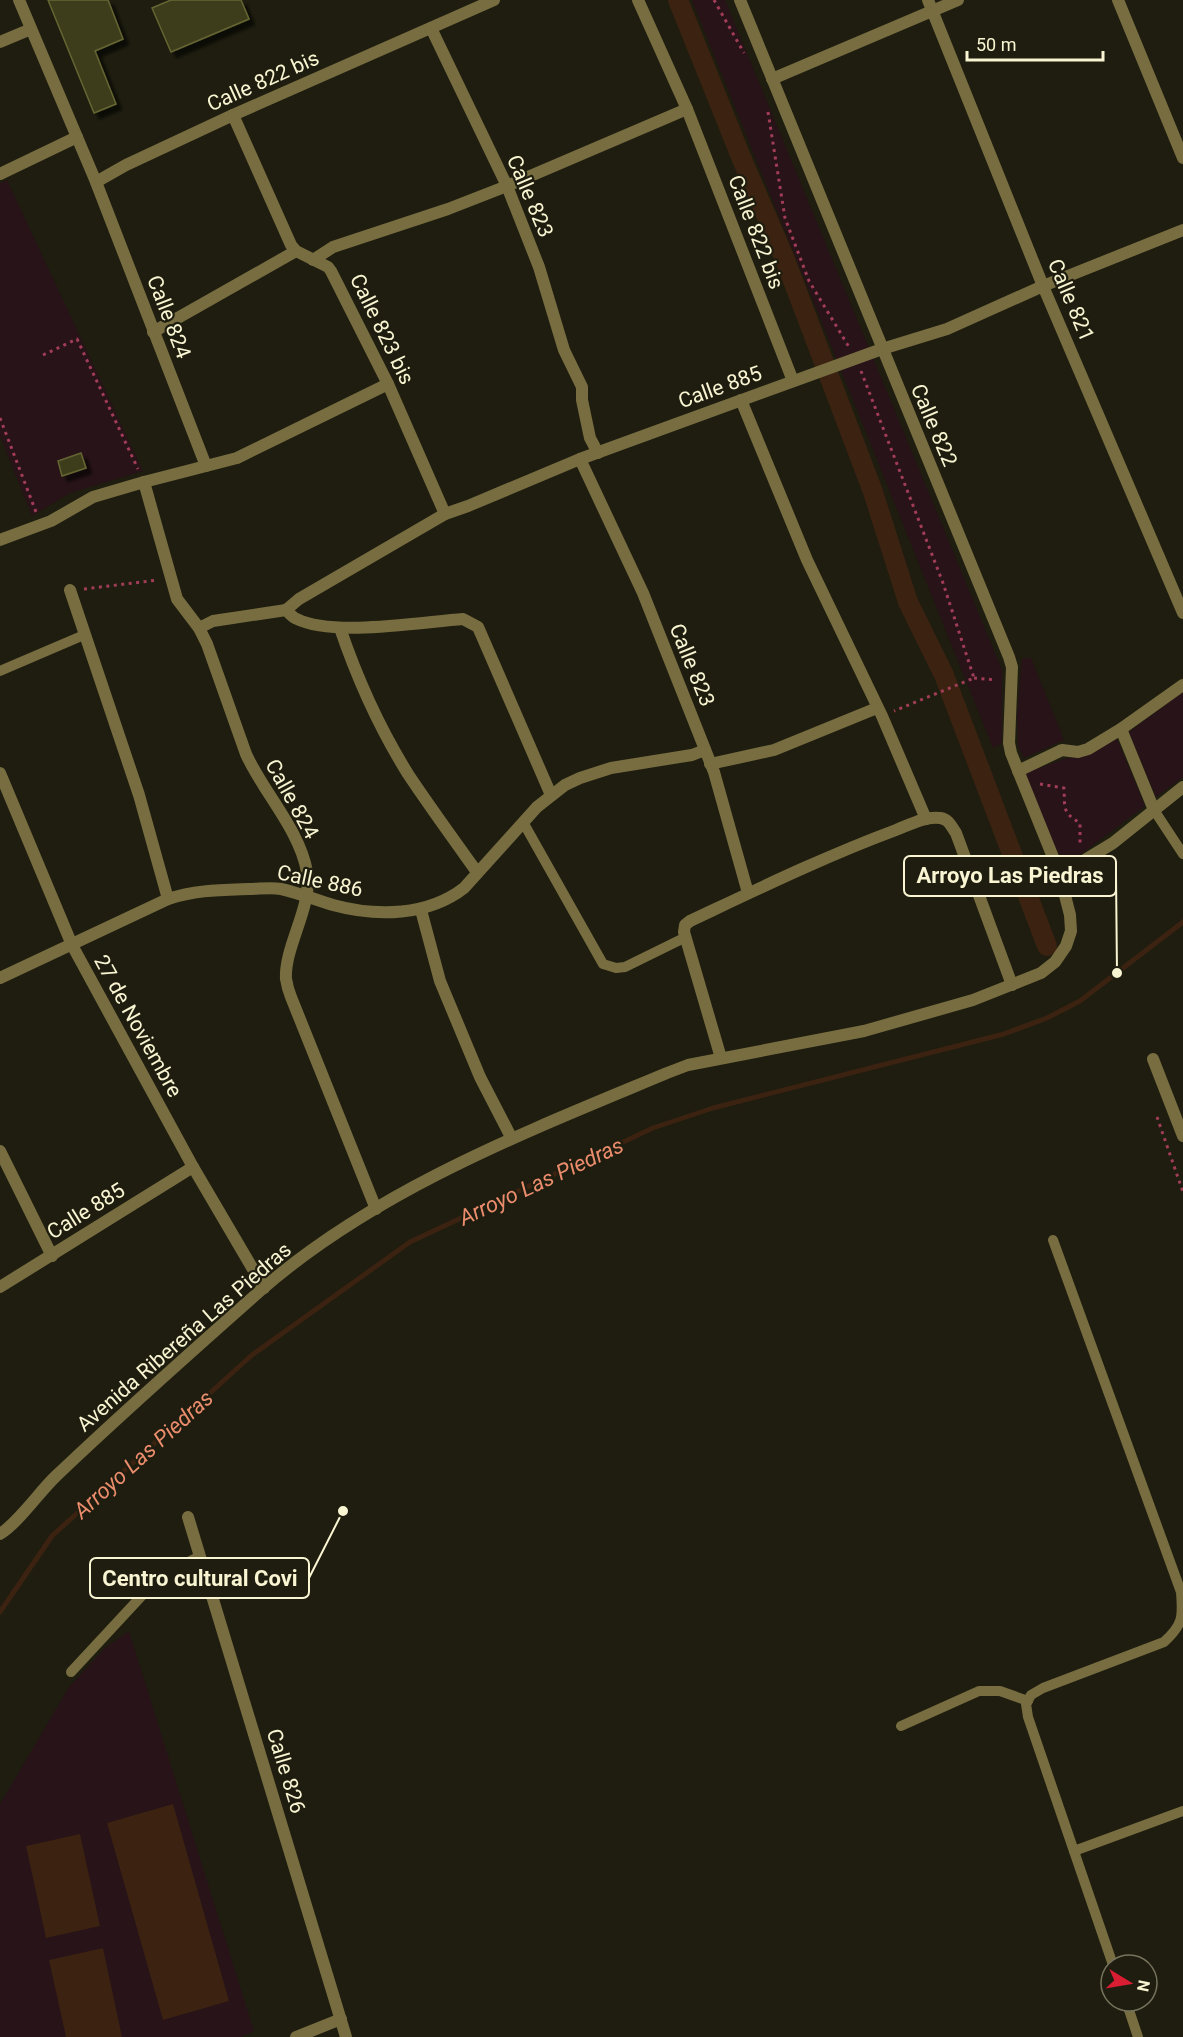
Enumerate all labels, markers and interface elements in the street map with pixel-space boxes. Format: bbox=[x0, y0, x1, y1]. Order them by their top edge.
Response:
scale bar bbox=[967, 24, 1104, 62]
text: 50 m bbox=[976, 34, 1016, 55]
street label: Calle 822 bis bbox=[203, 46, 323, 116]
street label: Calle 823 bbox=[502, 151, 558, 241]
street label: Calle 822 bis bbox=[723, 172, 789, 292]
street label: Calle 821 bbox=[1043, 255, 1099, 345]
street label: Calle 823 bis bbox=[345, 270, 419, 388]
street label: Calle 824 bbox=[142, 272, 196, 362]
street label: Calle 885 bbox=[675, 361, 765, 413]
street label: Calle 822 bbox=[906, 380, 962, 470]
street label: Calle 823 bbox=[665, 620, 719, 710]
street label: Calle 824 bbox=[260, 755, 324, 843]
callout: Arroyo Las Piedras bbox=[904, 856, 1116, 896]
street label: Calle 886 bbox=[275, 860, 365, 902]
text: Arroyo Las Piedras bbox=[916, 863, 1104, 888]
street label: 27 de Noviembre bbox=[89, 951, 187, 1101]
water label: Arroyo Las Piedras bbox=[454, 1132, 627, 1231]
street label: Calle 885 bbox=[43, 1178, 129, 1244]
street label: Avenida Ribereña Las Piedras bbox=[72, 1237, 296, 1437]
water label: Arroyo Las Piedras bbox=[68, 1385, 218, 1524]
callout: Centro cultural Covi bbox=[90, 1558, 309, 1598]
text: Centro cultural Covi bbox=[102, 1566, 298, 1591]
street label: Calle 826 bbox=[262, 1726, 310, 1816]
north arrow bbox=[1099, 1953, 1159, 2013]
text: N bbox=[1133, 1978, 1154, 1993]

